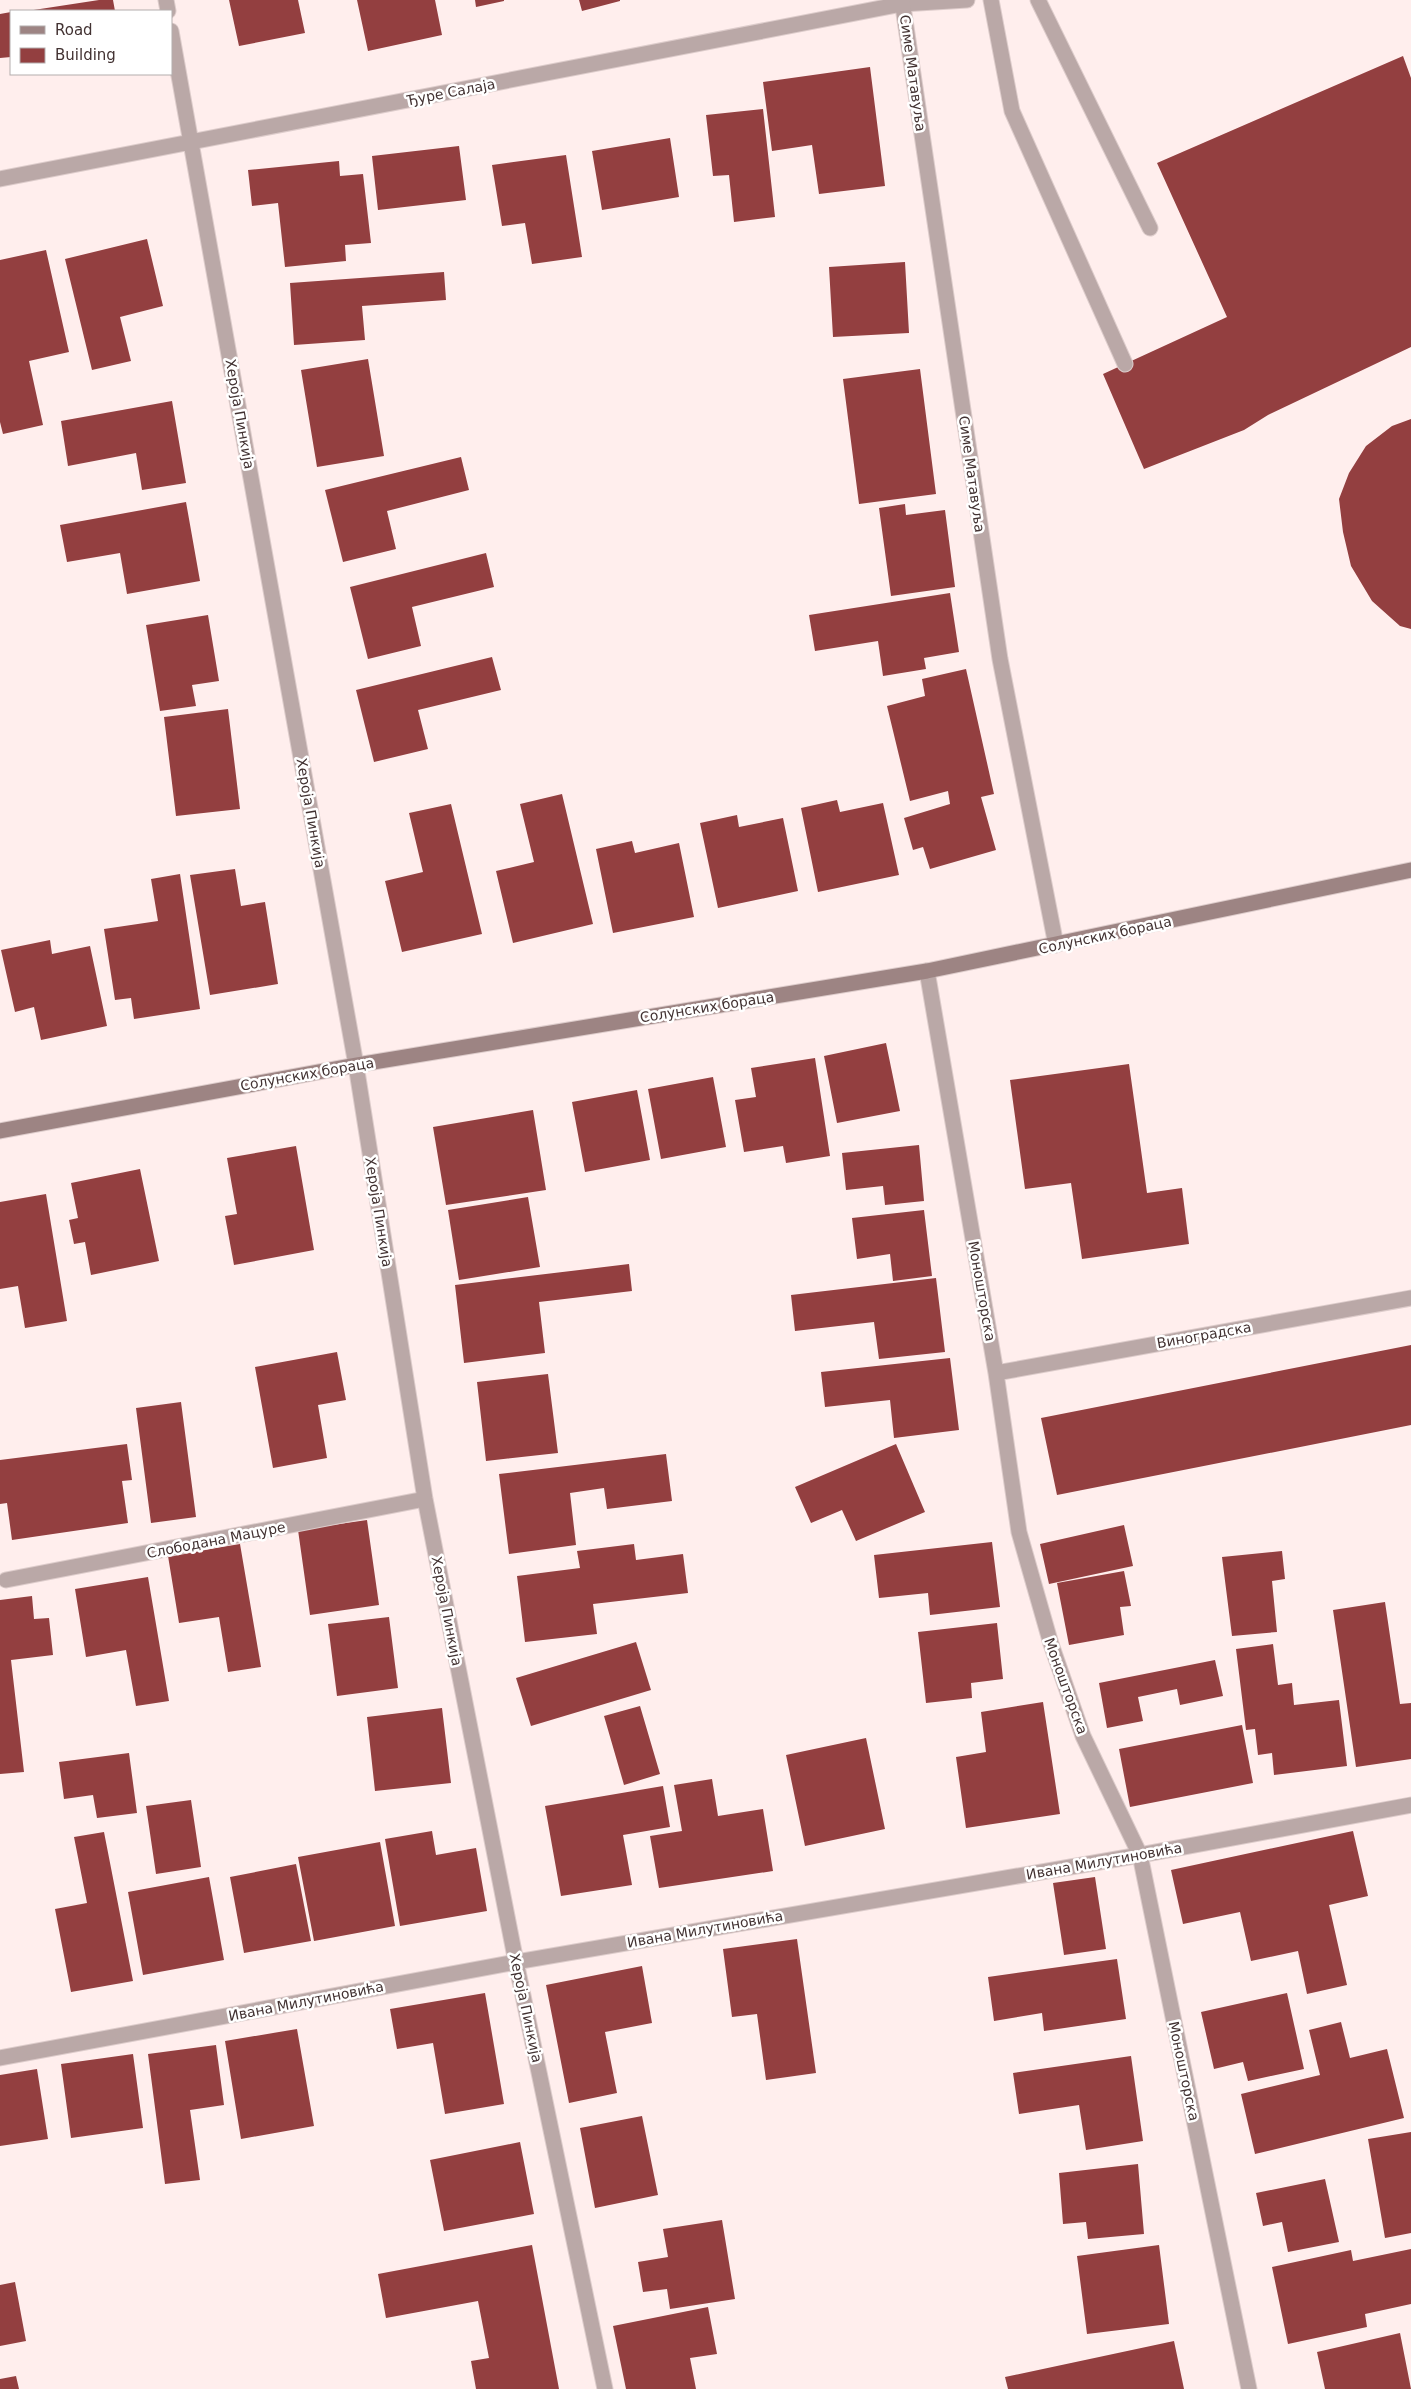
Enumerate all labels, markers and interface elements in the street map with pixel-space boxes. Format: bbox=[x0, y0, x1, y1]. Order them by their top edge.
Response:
legend bbox=[10, 10, 172, 75]
street label: Симе Матавуља bbox=[897, 14, 929, 132]
text: Road bbox=[55, 21, 93, 39]
text: Building bbox=[55, 46, 116, 64]
street label: Ђуре Салаја bbox=[405, 76, 497, 109]
street label: Хероја Пинкија bbox=[222, 358, 258, 470]
street label: Симе Матавуља bbox=[956, 415, 988, 533]
street label: Хероја Пинкија bbox=[293, 757, 329, 869]
street label: Солунских бораца bbox=[1037, 913, 1173, 957]
street label: Солунских бораца bbox=[639, 989, 775, 1025]
street label: Солунских бораца bbox=[239, 1054, 375, 1094]
street label: Хероја Пинкија bbox=[362, 1156, 396, 1268]
street label: Моношторска bbox=[965, 1240, 999, 1342]
street label: Виноградска bbox=[1156, 1319, 1252, 1351]
street label: Слободана Мацуре bbox=[145, 1519, 287, 1561]
street label: Хероја Пинкија bbox=[429, 1555, 465, 1667]
street label: Моношторска bbox=[1041, 1636, 1091, 1736]
street label: Ивана Милутиновића bbox=[1025, 1839, 1183, 1883]
street label: Ивана Милутиновића bbox=[626, 1907, 784, 1951]
street label: Хероја Пинкија bbox=[507, 1952, 545, 2064]
street label: Ивана Милутиновића bbox=[227, 1978, 385, 2024]
street label: Моношторска bbox=[1166, 2020, 1202, 2122]

